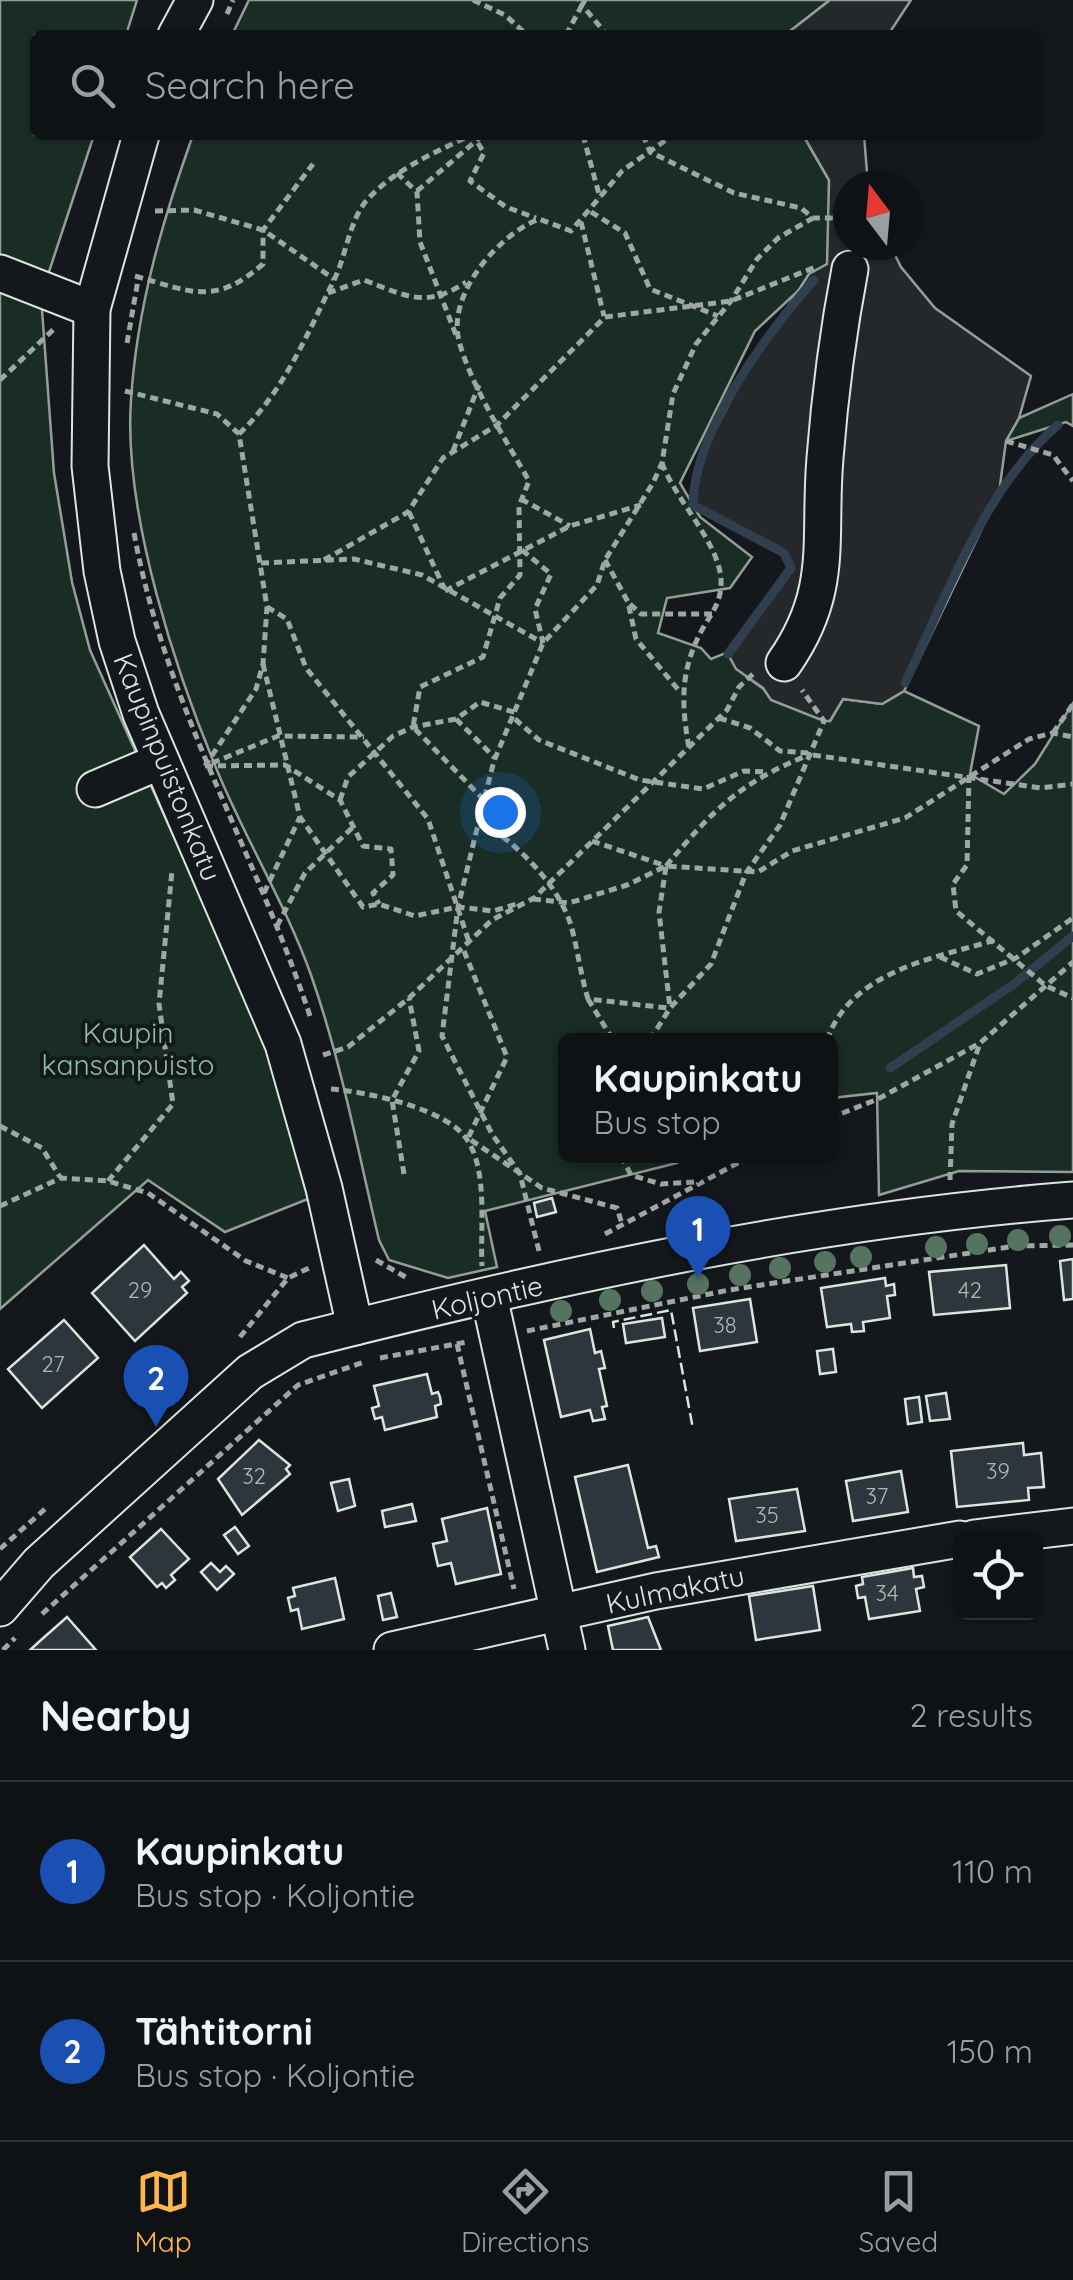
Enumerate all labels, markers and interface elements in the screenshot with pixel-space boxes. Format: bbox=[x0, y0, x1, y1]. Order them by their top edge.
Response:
search box bbox=[30, 30, 1043, 140]
icon: search bbox=[65, 58, 120, 113]
text: Search here bbox=[145, 61, 355, 109]
north arrow bbox=[833, 170, 923, 260]
street label: Kaupinpuistonkatu bbox=[106, 648, 230, 886]
your location bbox=[475, 787, 526, 838]
park label: Kaupin kansanpuisto bbox=[42, 1015, 214, 1082]
popup bbox=[558, 1033, 838, 1163]
text: Kaupinkatu bbox=[593, 1054, 803, 1102]
text: Bus stop bbox=[593, 1102, 721, 1142]
pin: 1 bbox=[666, 1196, 730, 1278]
street label: Koljontie bbox=[428, 1267, 546, 1327]
house number: 29 bbox=[128, 1276, 152, 1304]
house number: 42 bbox=[958, 1276, 982, 1304]
house number: 38 bbox=[713, 1311, 737, 1339]
pin: 2 bbox=[124, 1344, 188, 1427]
house number: 27 bbox=[41, 1350, 65, 1378]
house number: 39 bbox=[986, 1457, 1010, 1485]
house number: 32 bbox=[242, 1462, 266, 1490]
house number: 37 bbox=[866, 1482, 888, 1510]
house number: 35 bbox=[755, 1501, 779, 1529]
map controls bbox=[953, 1530, 1043, 1620]
button: locate bbox=[953, 1530, 1043, 1620]
street label: Kulmakatu bbox=[603, 1557, 747, 1621]
house number: 34 bbox=[875, 1579, 899, 1607]
text: Nearby bbox=[40, 1689, 191, 1742]
text: 2 results bbox=[910, 1695, 1033, 1735]
text: Kaupinkatu bbox=[135, 1827, 344, 1875]
text: 1 bbox=[66, 1851, 79, 1891]
text: 110 m bbox=[952, 1851, 1033, 1891]
text: Bus stop · Koljontie bbox=[135, 1875, 415, 1915]
text: Tähtitorni bbox=[135, 2007, 313, 2055]
text: 2 bbox=[63, 2031, 82, 2071]
text: 150 m bbox=[947, 2031, 1033, 2071]
text: Bus stop · Koljontie bbox=[135, 2055, 415, 2095]
tab: Map bbox=[135, 2164, 192, 2259]
tab: Directions bbox=[461, 2164, 589, 2259]
tab: Saved bbox=[859, 2164, 938, 2259]

